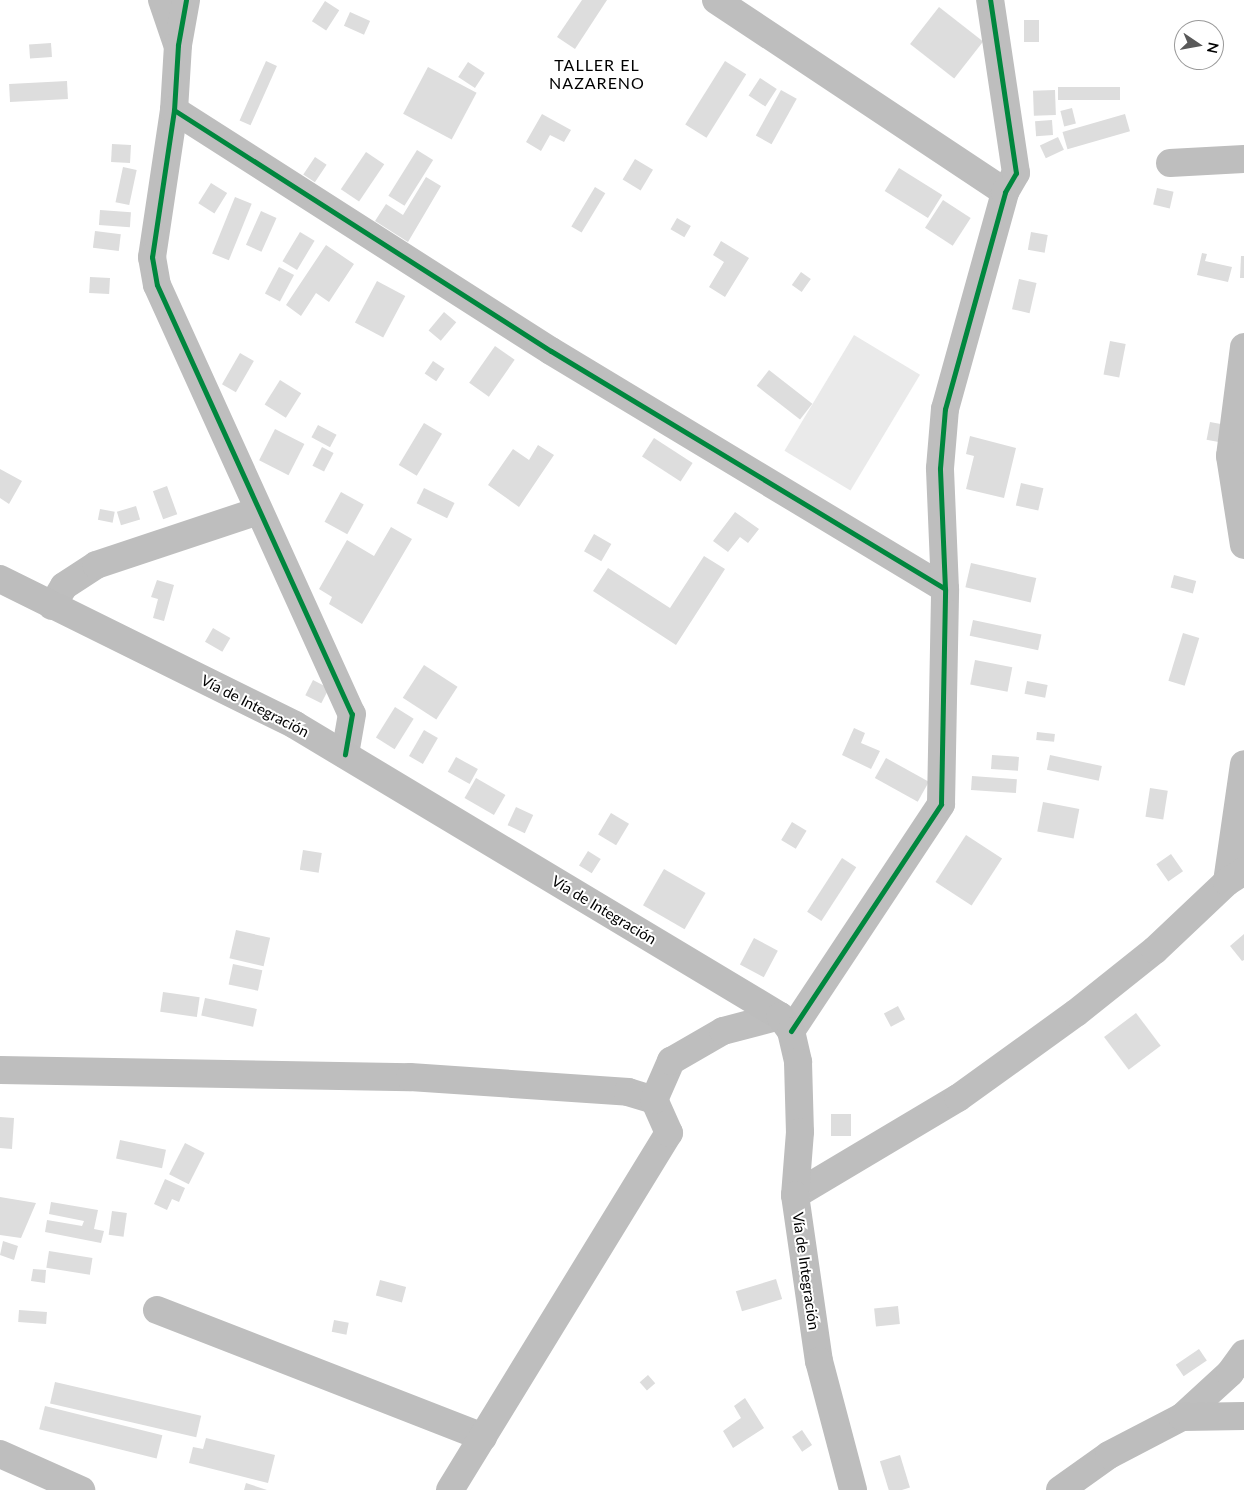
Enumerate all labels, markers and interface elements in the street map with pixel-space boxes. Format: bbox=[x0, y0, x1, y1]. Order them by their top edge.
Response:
north arrow bbox=[1174, 20, 1224, 70]
text: N bbox=[1204, 41, 1223, 55]
district label: TALLER EL NAZARENO bbox=[548, 55, 646, 93]
street label: Vía de Integración bbox=[198, 671, 312, 741]
street label: Vía de Integración bbox=[548, 872, 660, 948]
street label: Vía de Integración bbox=[789, 1211, 823, 1331]

